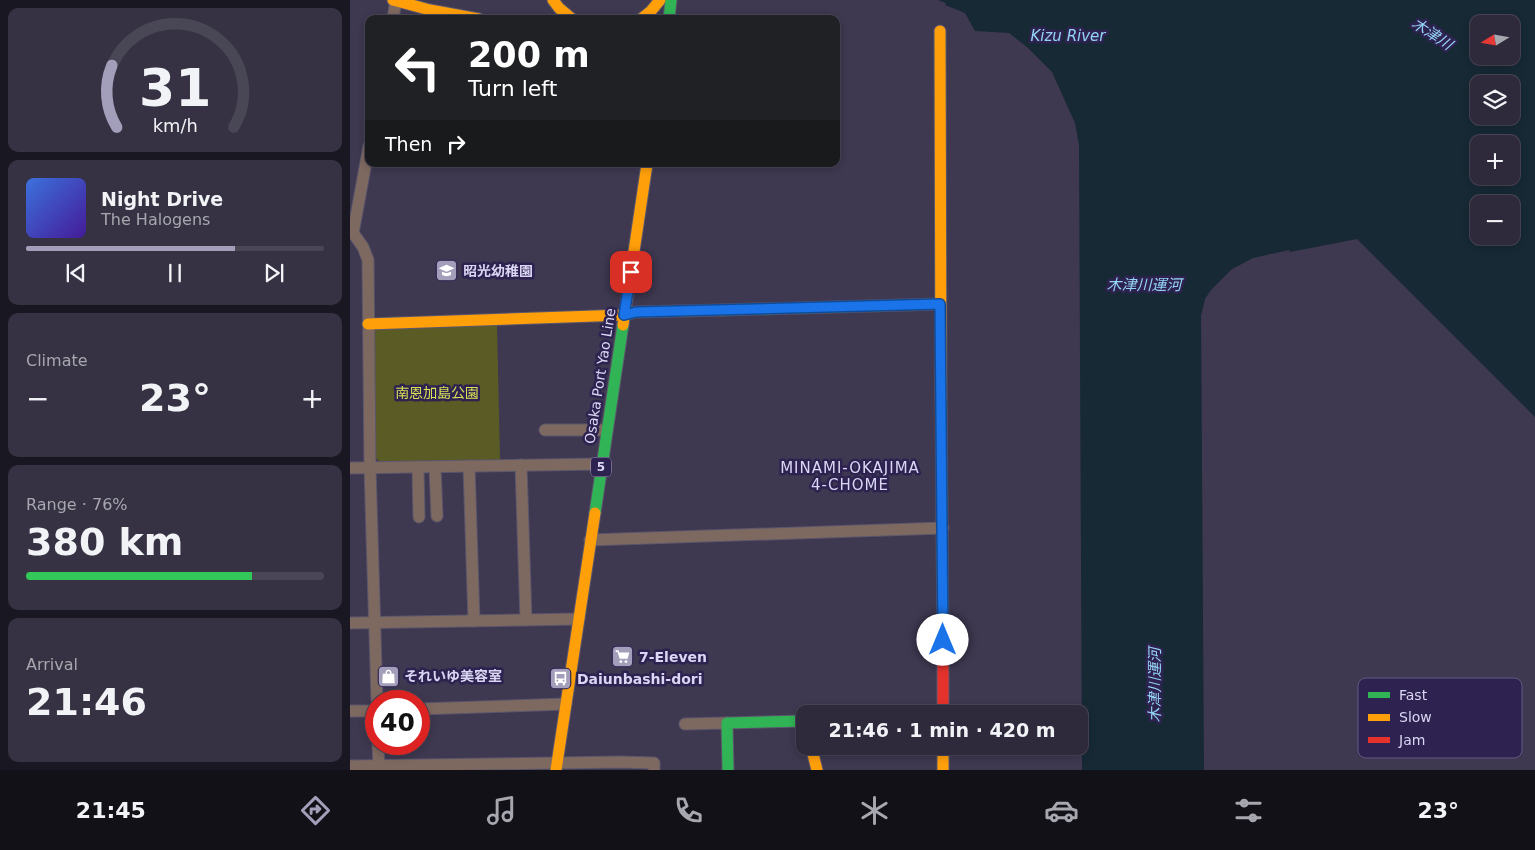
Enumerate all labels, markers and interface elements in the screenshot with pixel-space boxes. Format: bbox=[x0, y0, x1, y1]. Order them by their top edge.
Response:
water label: 木津川 bbox=[1408, 14, 1457, 55]
north arrow bbox=[1470, 15, 1520, 65]
map controls bbox=[1470, 15, 1520, 245]
water label: Kizu River bbox=[1030, 27, 1106, 45]
icon: left bbox=[385, 35, 450, 100]
text: 200 m bbox=[468, 35, 590, 75]
text: 31 bbox=[139, 58, 211, 118]
button: layers bbox=[1470, 75, 1520, 125]
text: Turn left bbox=[468, 76, 557, 101]
text: km/h bbox=[152, 115, 198, 136]
icon: right bbox=[442, 130, 470, 158]
text: Then bbox=[385, 133, 432, 155]
button: + bbox=[1470, 135, 1520, 185]
text: Night Drive bbox=[101, 188, 223, 210]
button: − bbox=[1470, 195, 1520, 245]
text: The Halogens bbox=[101, 210, 210, 229]
pin bbox=[610, 251, 652, 293]
icon: arrive bbox=[617, 258, 645, 286]
icon: previous bbox=[62, 259, 90, 287]
icon: pause bbox=[161, 259, 189, 287]
icon: next bbox=[260, 259, 288, 287]
school or university icon: 昭光幼稚園 bbox=[435, 259, 459, 283]
place label: 昭光幼稚園 bbox=[463, 263, 533, 279]
water label: 木津川運河 bbox=[1106, 276, 1184, 294]
street label: Osaka Port Yao Line bbox=[581, 307, 619, 445]
text: Climate bbox=[26, 351, 88, 370]
text: 23° bbox=[139, 376, 211, 420]
text: − bbox=[26, 382, 49, 415]
text: + bbox=[301, 382, 324, 415]
park label: 南恩加島公園 bbox=[395, 385, 479, 401]
road number: 5 bbox=[591, 458, 611, 477]
district label: MINAMI-OKAJIMA 4-CHOME bbox=[780, 459, 920, 494]
text: Range · 76% bbox=[26, 495, 128, 514]
text: 380 km bbox=[26, 520, 183, 564]
position arrow bbox=[916, 613, 968, 665]
supermarket icon: 7-Eleven bbox=[611, 645, 635, 669]
water label: 木津川運河 bbox=[1146, 645, 1164, 723]
place label: 7-Eleven bbox=[639, 649, 707, 665]
text: Arrival bbox=[26, 655, 78, 674]
shop icon: それいゆ美容室 bbox=[376, 664, 400, 688]
bus stop icon: Daiunbashi-dori bbox=[549, 667, 573, 691]
place label: それいゆ美容室 bbox=[404, 668, 502, 684]
place label: Daiunbashi-dori bbox=[577, 671, 703, 687]
legend bbox=[1358, 678, 1522, 758]
text: 21:46 bbox=[26, 680, 147, 724]
text: Fast bbox=[1399, 687, 1428, 703]
speed limit sign: 40 bbox=[365, 690, 430, 755]
text: Slow bbox=[1399, 709, 1432, 725]
text: 21:46 · 1 min · 420 m bbox=[828, 719, 1056, 741]
text: Jam bbox=[1398, 732, 1425, 748]
icon: directions bbox=[298, 793, 333, 828]
icon: music bbox=[484, 793, 519, 828]
icon: phone bbox=[671, 793, 706, 828]
icon: climate bbox=[857, 793, 892, 828]
icon: car bbox=[1044, 793, 1079, 828]
icon: filters bbox=[1231, 793, 1266, 828]
text: 21:45 bbox=[76, 798, 146, 823]
text: 23° bbox=[1417, 798, 1459, 823]

